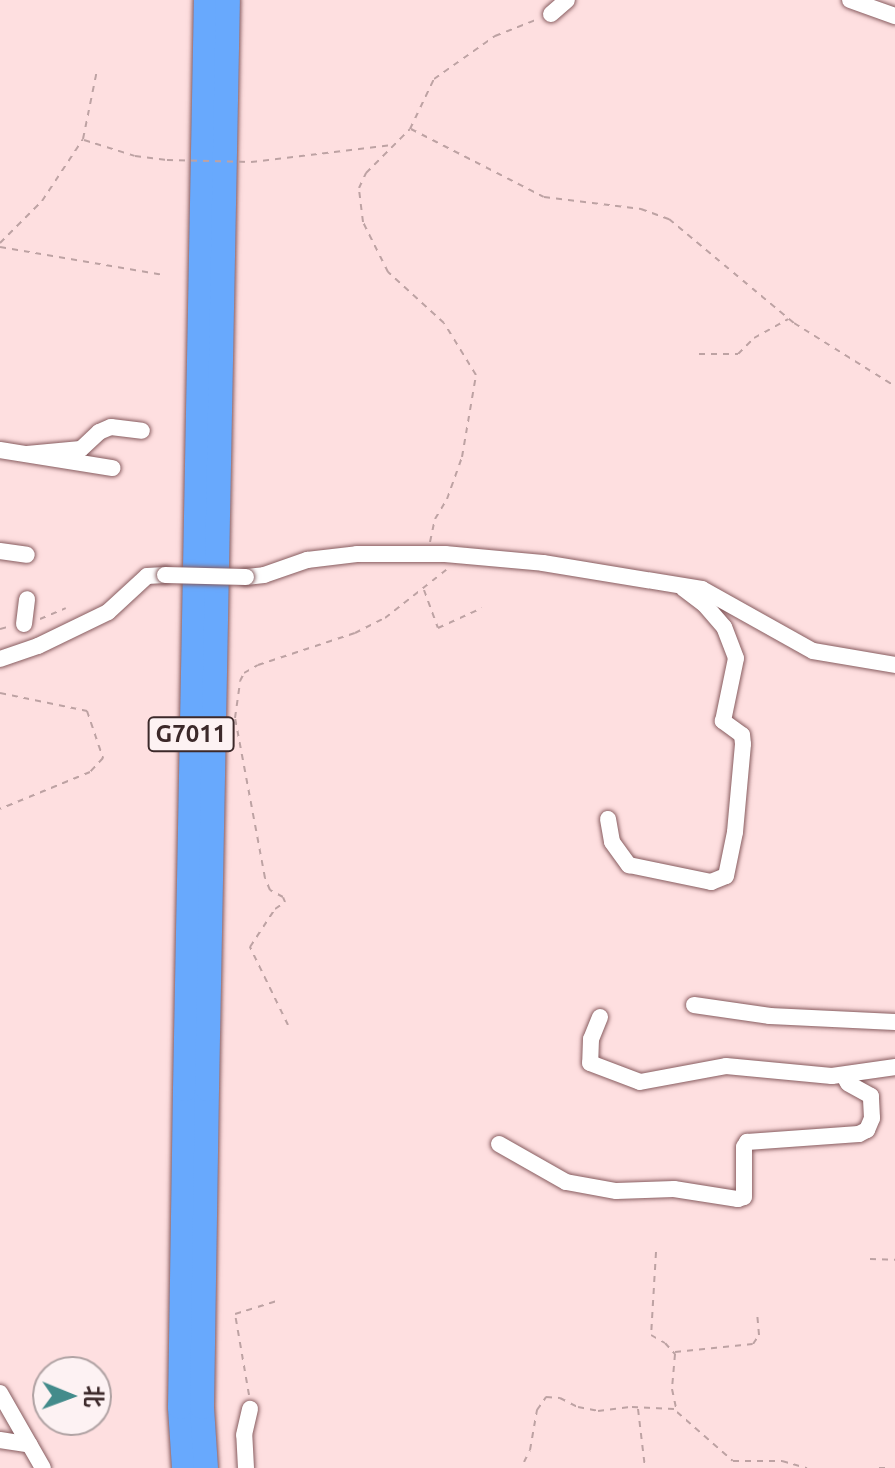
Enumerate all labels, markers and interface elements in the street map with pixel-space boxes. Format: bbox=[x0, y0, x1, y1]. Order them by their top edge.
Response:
road number: G7011 bbox=[147, 714, 235, 754]
north arrow bbox=[32, 1356, 112, 1436]
text: 北 bbox=[82, 1385, 107, 1408]

